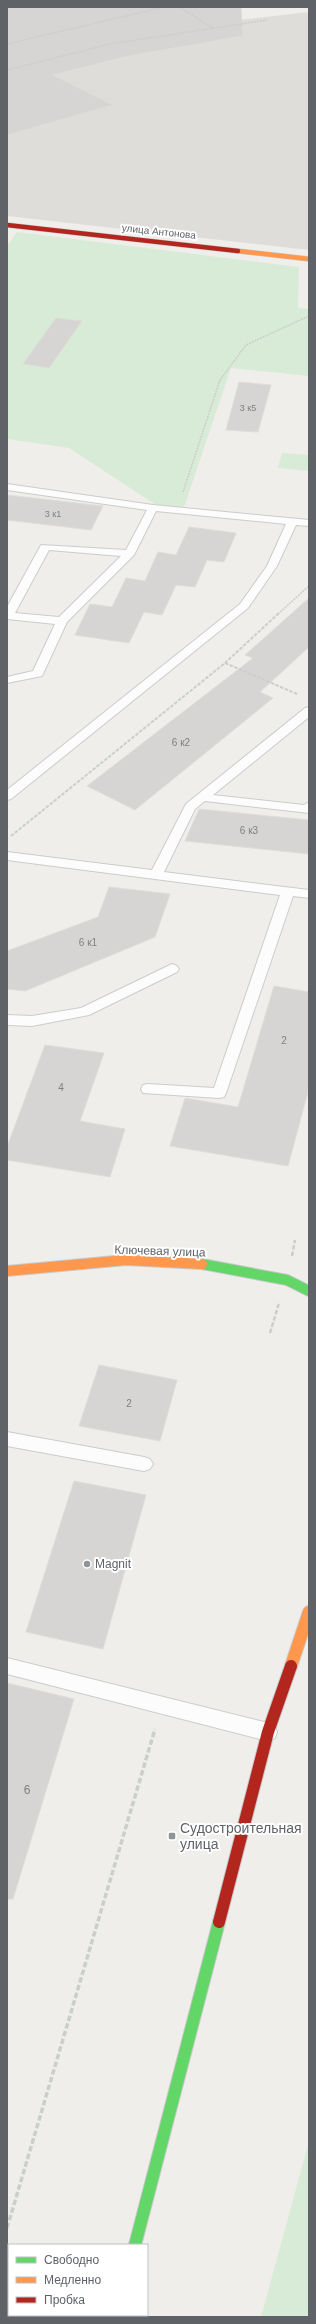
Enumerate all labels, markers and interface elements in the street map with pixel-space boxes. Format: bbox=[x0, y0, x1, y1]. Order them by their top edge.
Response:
street label: улица Антонова bbox=[121, 222, 197, 241]
house number: 3 к5 bbox=[240, 403, 256, 413]
house number: 3 к1 bbox=[45, 509, 61, 519]
house number: 6 к2 bbox=[172, 737, 191, 748]
house number: 6 к3 bbox=[240, 825, 259, 836]
house number: 6 к1 bbox=[79, 937, 98, 948]
house number: 2 bbox=[281, 1035, 287, 1046]
house number: 4 bbox=[58, 1082, 64, 1093]
street label: Ключевая улица bbox=[114, 1242, 206, 1260]
house number: 2 bbox=[126, 1398, 132, 1409]
place label: Magnit bbox=[95, 1557, 132, 1571]
marker: Magnit bbox=[82, 1559, 92, 1569]
house number: 6 bbox=[24, 1783, 31, 1797]
place label: Судостроительная улица bbox=[180, 1820, 302, 1852]
marker: Судостроительная улица bbox=[167, 1831, 177, 1841]
legend bbox=[8, 2244, 148, 2316]
text: Свободно bbox=[44, 2253, 99, 2267]
text: Медленно bbox=[44, 2273, 101, 2287]
text: Пробка bbox=[44, 2293, 85, 2307]

